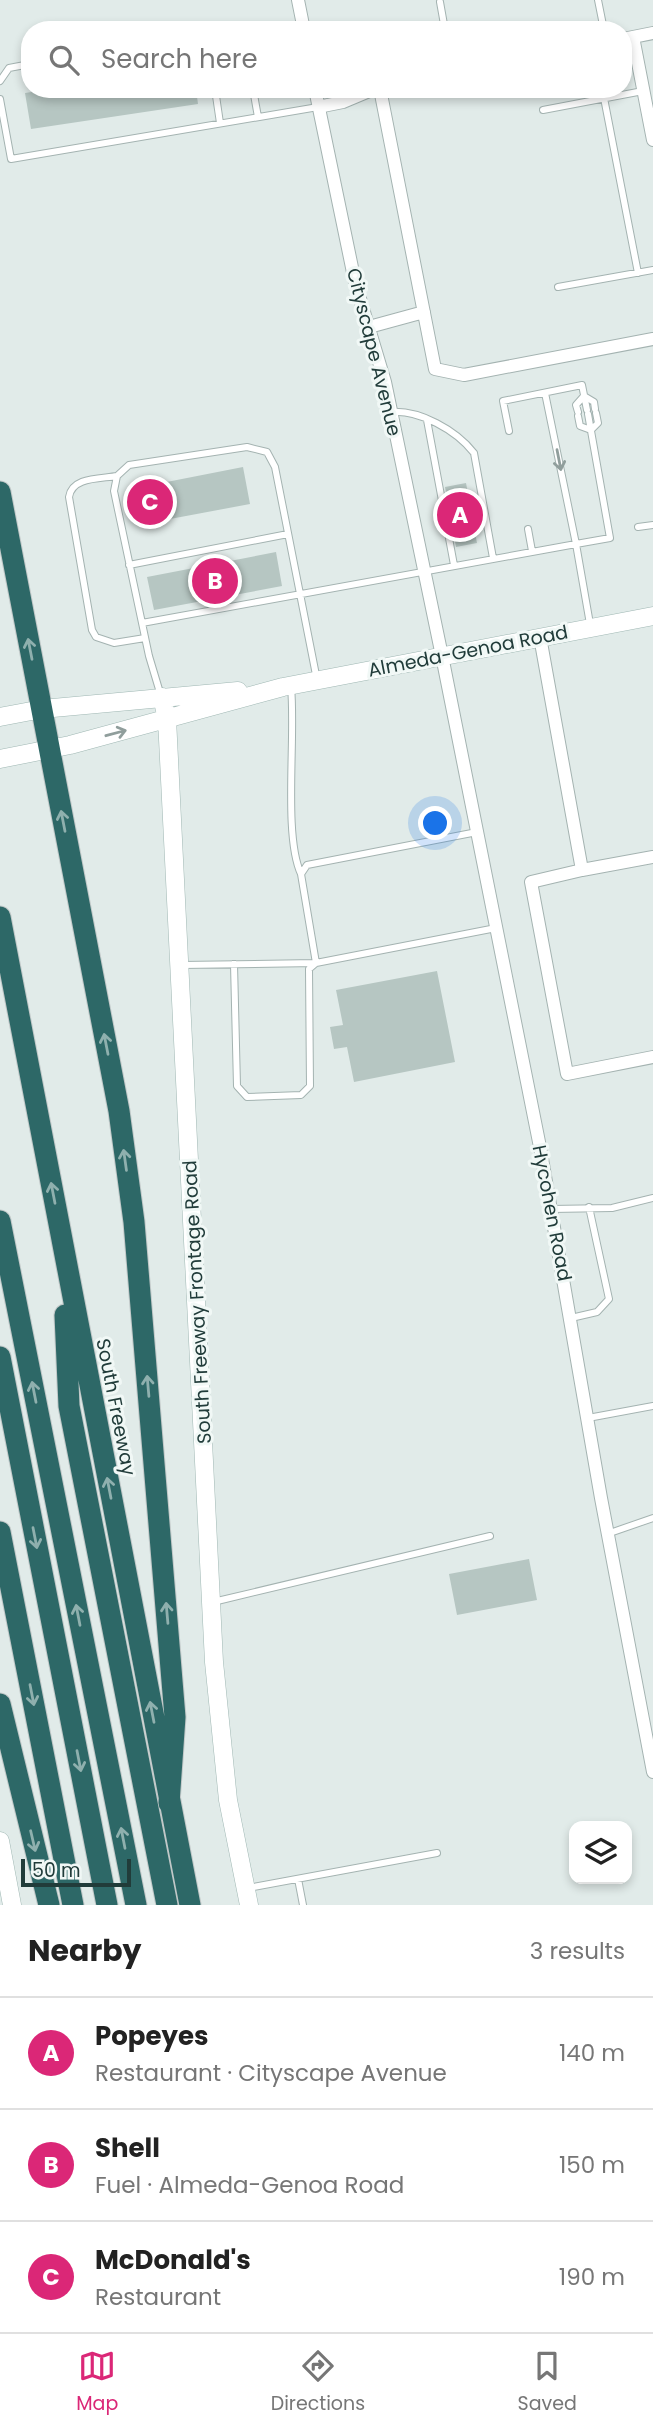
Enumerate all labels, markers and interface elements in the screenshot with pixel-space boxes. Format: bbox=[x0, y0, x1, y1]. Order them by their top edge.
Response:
search box bbox=[21, 21, 632, 98]
icon: search bbox=[45, 41, 83, 79]
text: Search here bbox=[101, 41, 258, 77]
street label: Cityscape Avenue bbox=[340, 265, 408, 439]
one-way arrow bbox=[552, 448, 566, 471]
pin: C bbox=[127, 476, 173, 528]
pin: A bbox=[437, 489, 483, 541]
pin: B bbox=[192, 555, 238, 607]
street label: Almeda-Genoa Road bbox=[366, 618, 570, 684]
one-way arrow bbox=[23, 638, 37, 661]
one-way arrow bbox=[104, 725, 126, 738]
your location bbox=[418, 806, 452, 840]
one-way arrow bbox=[56, 810, 70, 833]
one-way arrow bbox=[99, 1033, 112, 1056]
street label: Hycohen Road bbox=[526, 1143, 578, 1283]
one-way arrow bbox=[119, 1149, 132, 1172]
street label: South Freeway Frontage Road bbox=[176, 1160, 218, 1444]
one-way arrow bbox=[45, 1182, 59, 1205]
street label: South Freeway bbox=[89, 1336, 143, 1478]
one-way arrow bbox=[141, 1375, 154, 1398]
one-way arrow bbox=[26, 1381, 40, 1404]
one-way arrow bbox=[102, 1477, 115, 1500]
one-way arrow bbox=[29, 1526, 43, 1549]
one-way arrow bbox=[160, 1602, 173, 1625]
one-way arrow bbox=[71, 1604, 85, 1627]
one-way arrow bbox=[26, 1683, 40, 1706]
one-way arrow bbox=[144, 1701, 158, 1724]
one-way arrow bbox=[73, 1749, 86, 1772]
map controls bbox=[569, 1821, 632, 1884]
button: layers bbox=[569, 1821, 632, 1884]
one-way arrow bbox=[115, 1827, 129, 1850]
one-way arrow bbox=[28, 1830, 41, 1852]
scale bar bbox=[21, 1856, 131, 1888]
text: 50 m bbox=[32, 1857, 81, 1884]
text: Nearby bbox=[28, 1929, 142, 1972]
text: 3 results bbox=[530, 1935, 625, 1967]
text: Popeyes bbox=[95, 2018, 208, 2054]
text: A bbox=[43, 2037, 59, 2069]
text: 140 m bbox=[559, 2037, 625, 2069]
text: Restaurant · Cityscape Avenue bbox=[95, 2057, 447, 2089]
text: Shell bbox=[95, 2130, 160, 2166]
text: B bbox=[43, 2149, 59, 2181]
text: 150 m bbox=[559, 2149, 625, 2181]
text: Fuel · Almeda-Genoa Road bbox=[95, 2169, 404, 2201]
text: McDonald's bbox=[95, 2242, 251, 2278]
text: C bbox=[42, 2261, 60, 2293]
text: 190 m bbox=[559, 2261, 625, 2293]
text: Restaurant bbox=[95, 2281, 221, 2313]
tab: Map bbox=[76, 2347, 118, 2418]
tab: Directions bbox=[271, 2347, 365, 2418]
tab: Saved bbox=[518, 2347, 577, 2418]

